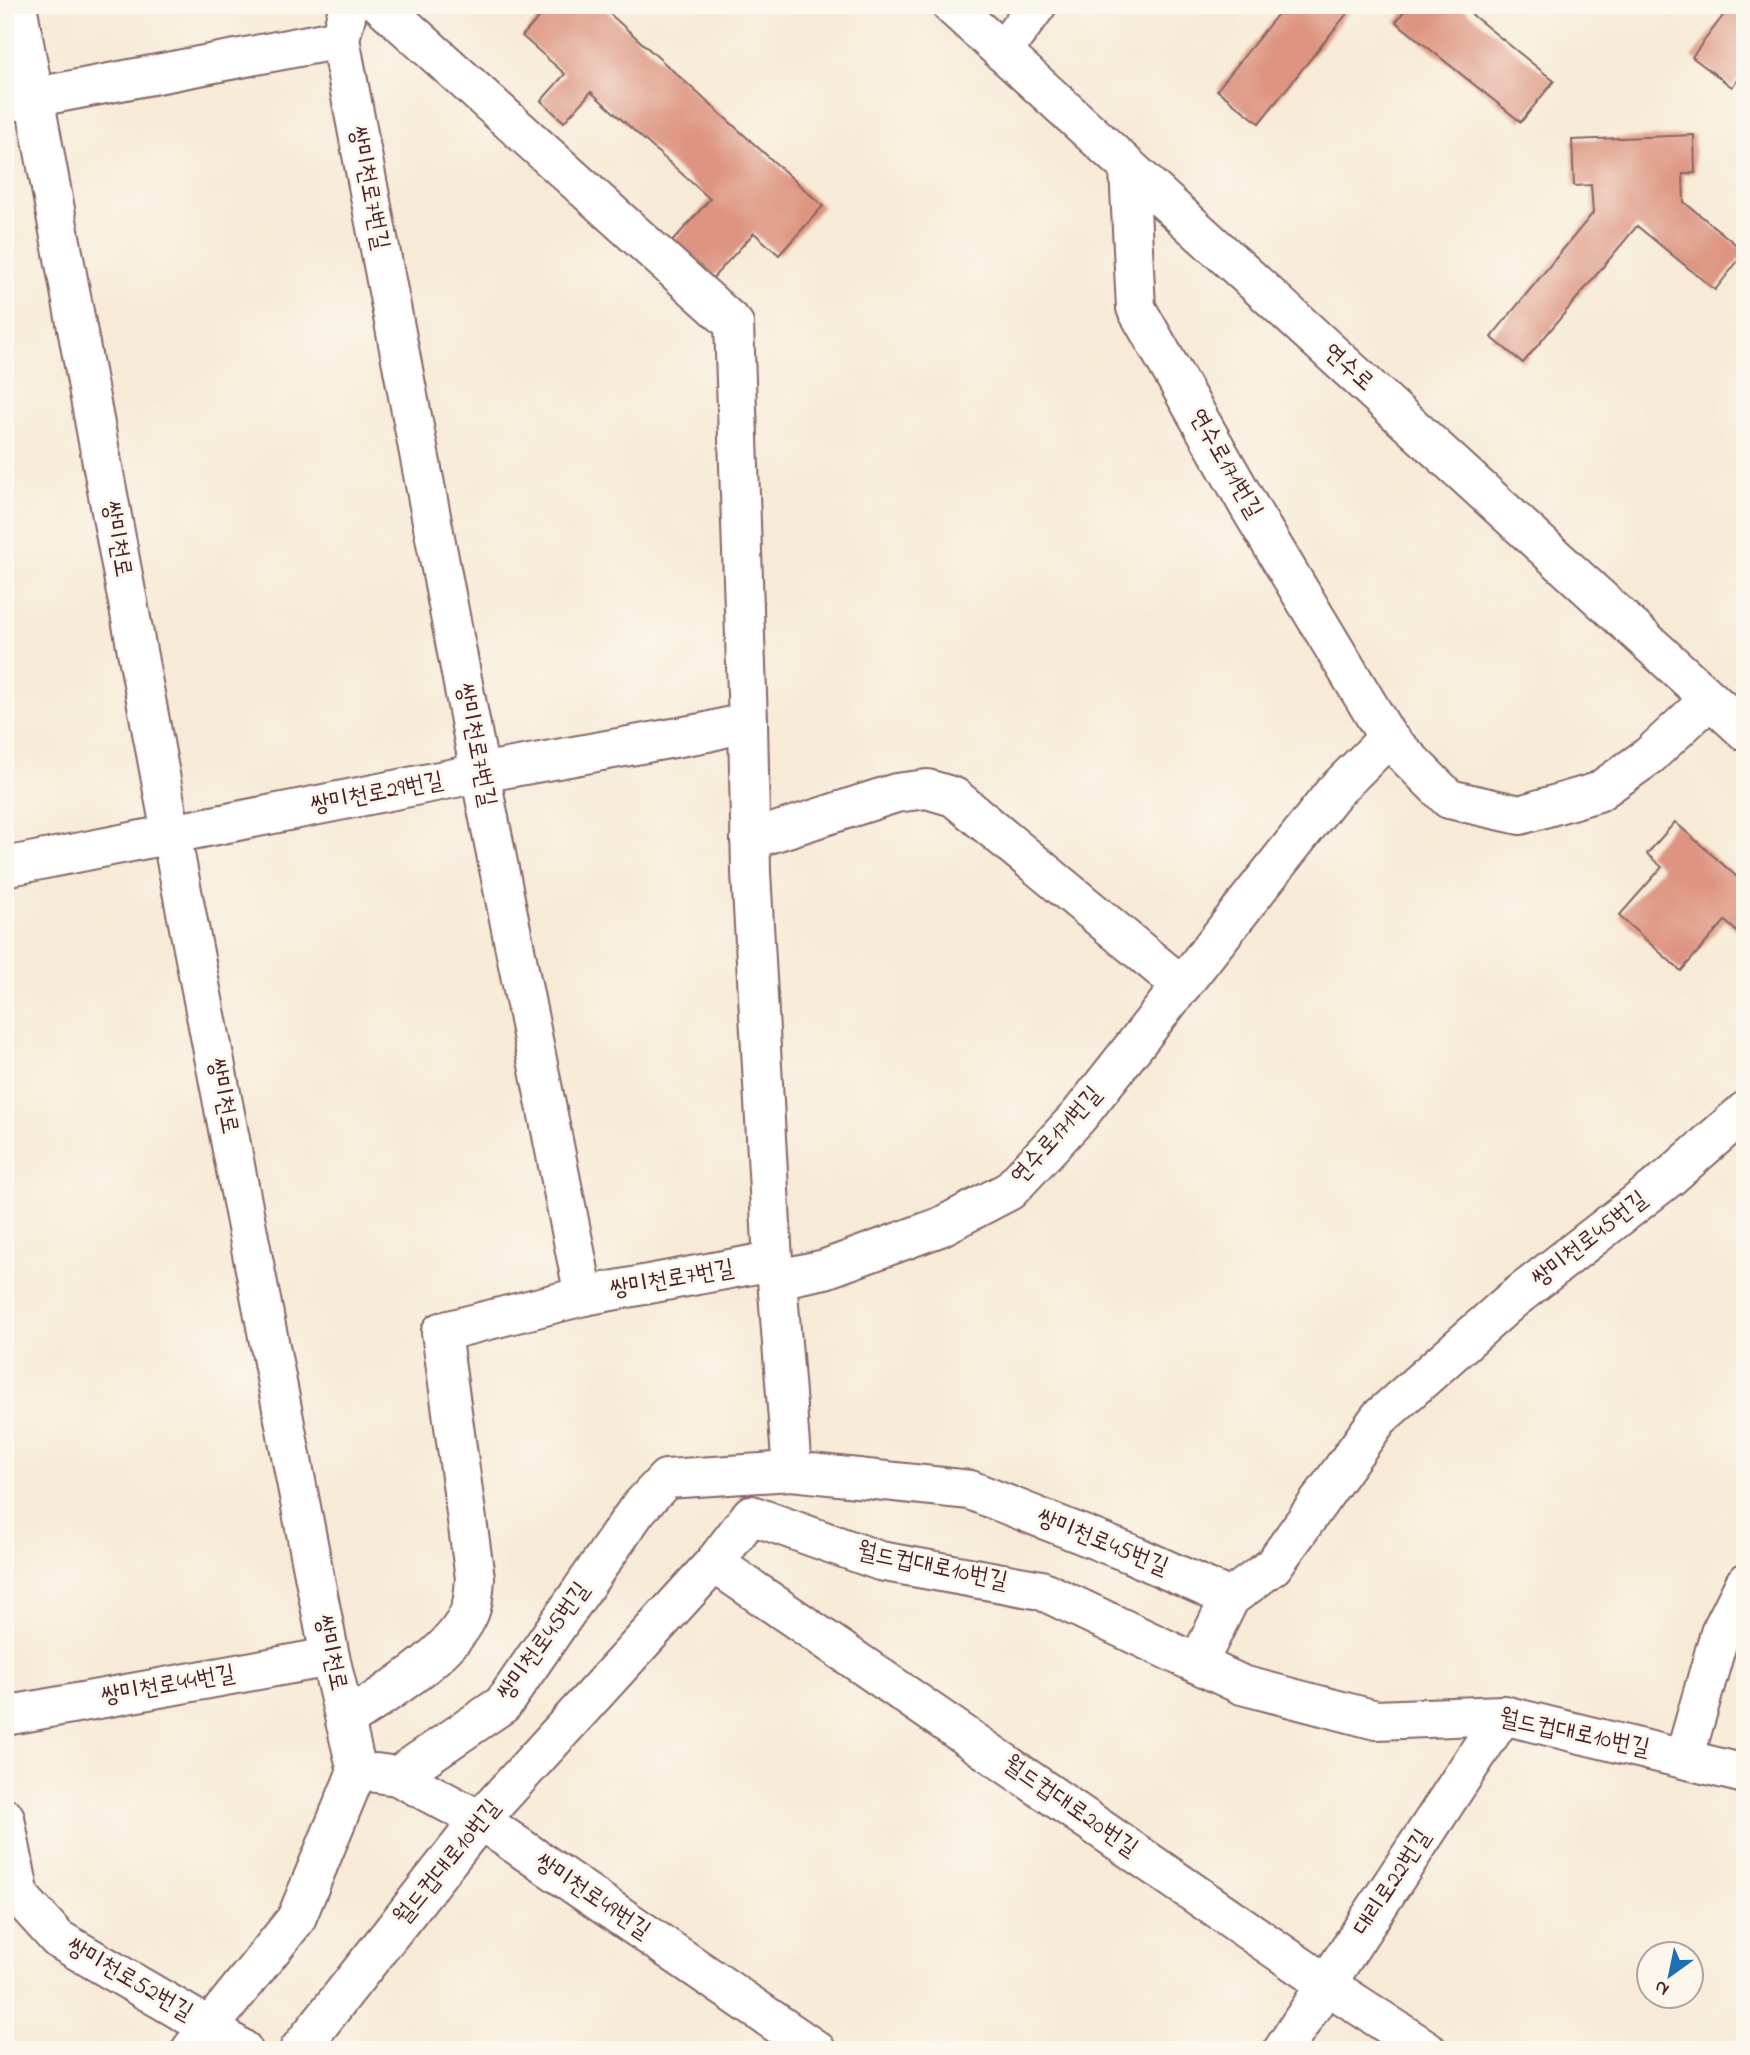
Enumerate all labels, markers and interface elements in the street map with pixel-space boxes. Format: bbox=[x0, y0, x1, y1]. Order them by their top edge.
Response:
street label: 쌍미천로7번길 bbox=[339, 123, 397, 253]
street label: 연수로 bbox=[1315, 336, 1381, 400]
street label: 연수로171번길 bbox=[1179, 403, 1271, 525]
street label: 쌍미천로 bbox=[92, 498, 140, 580]
street label: 쌍미천로7번길 bbox=[446, 680, 504, 810]
street label: 쌍미천로29번길 bbox=[307, 764, 447, 824]
street label: 쌍미천로 bbox=[197, 1055, 247, 1137]
street label: 연수로171번길 bbox=[1003, 1079, 1111, 1193]
street label: 쌍미천로45번길 bbox=[1524, 1183, 1656, 1297]
street label: 쌍미천로7번길 bbox=[607, 1252, 737, 1308]
street label: 쌍미천로45번길 bbox=[1031, 1501, 1173, 1585]
street label: 월드컵대로10번길 bbox=[853, 1534, 1011, 1600]
street label: 쌍미천로45번길 bbox=[489, 1575, 599, 1709]
street label: 쌍미천로 bbox=[305, 1612, 355, 1694]
street label: 쌍미천로44번길 bbox=[98, 1657, 238, 1715]
street label: 월드컵대로10번길 bbox=[1495, 1701, 1653, 1767]
street label: 월드컵대로20번길 bbox=[995, 1748, 1145, 1866]
street label: 월드컵대로10번길 bbox=[386, 1792, 510, 1934]
street label: 대리로22번길 bbox=[1346, 1823, 1440, 1943]
street label: 쌍미천로49번길 bbox=[527, 1845, 657, 1949]
street label: 쌍미천로52번길 bbox=[59, 1929, 199, 2031]
north arrow bbox=[1634, 1940, 1704, 2010]
text: N bbox=[1649, 1972, 1675, 2002]

